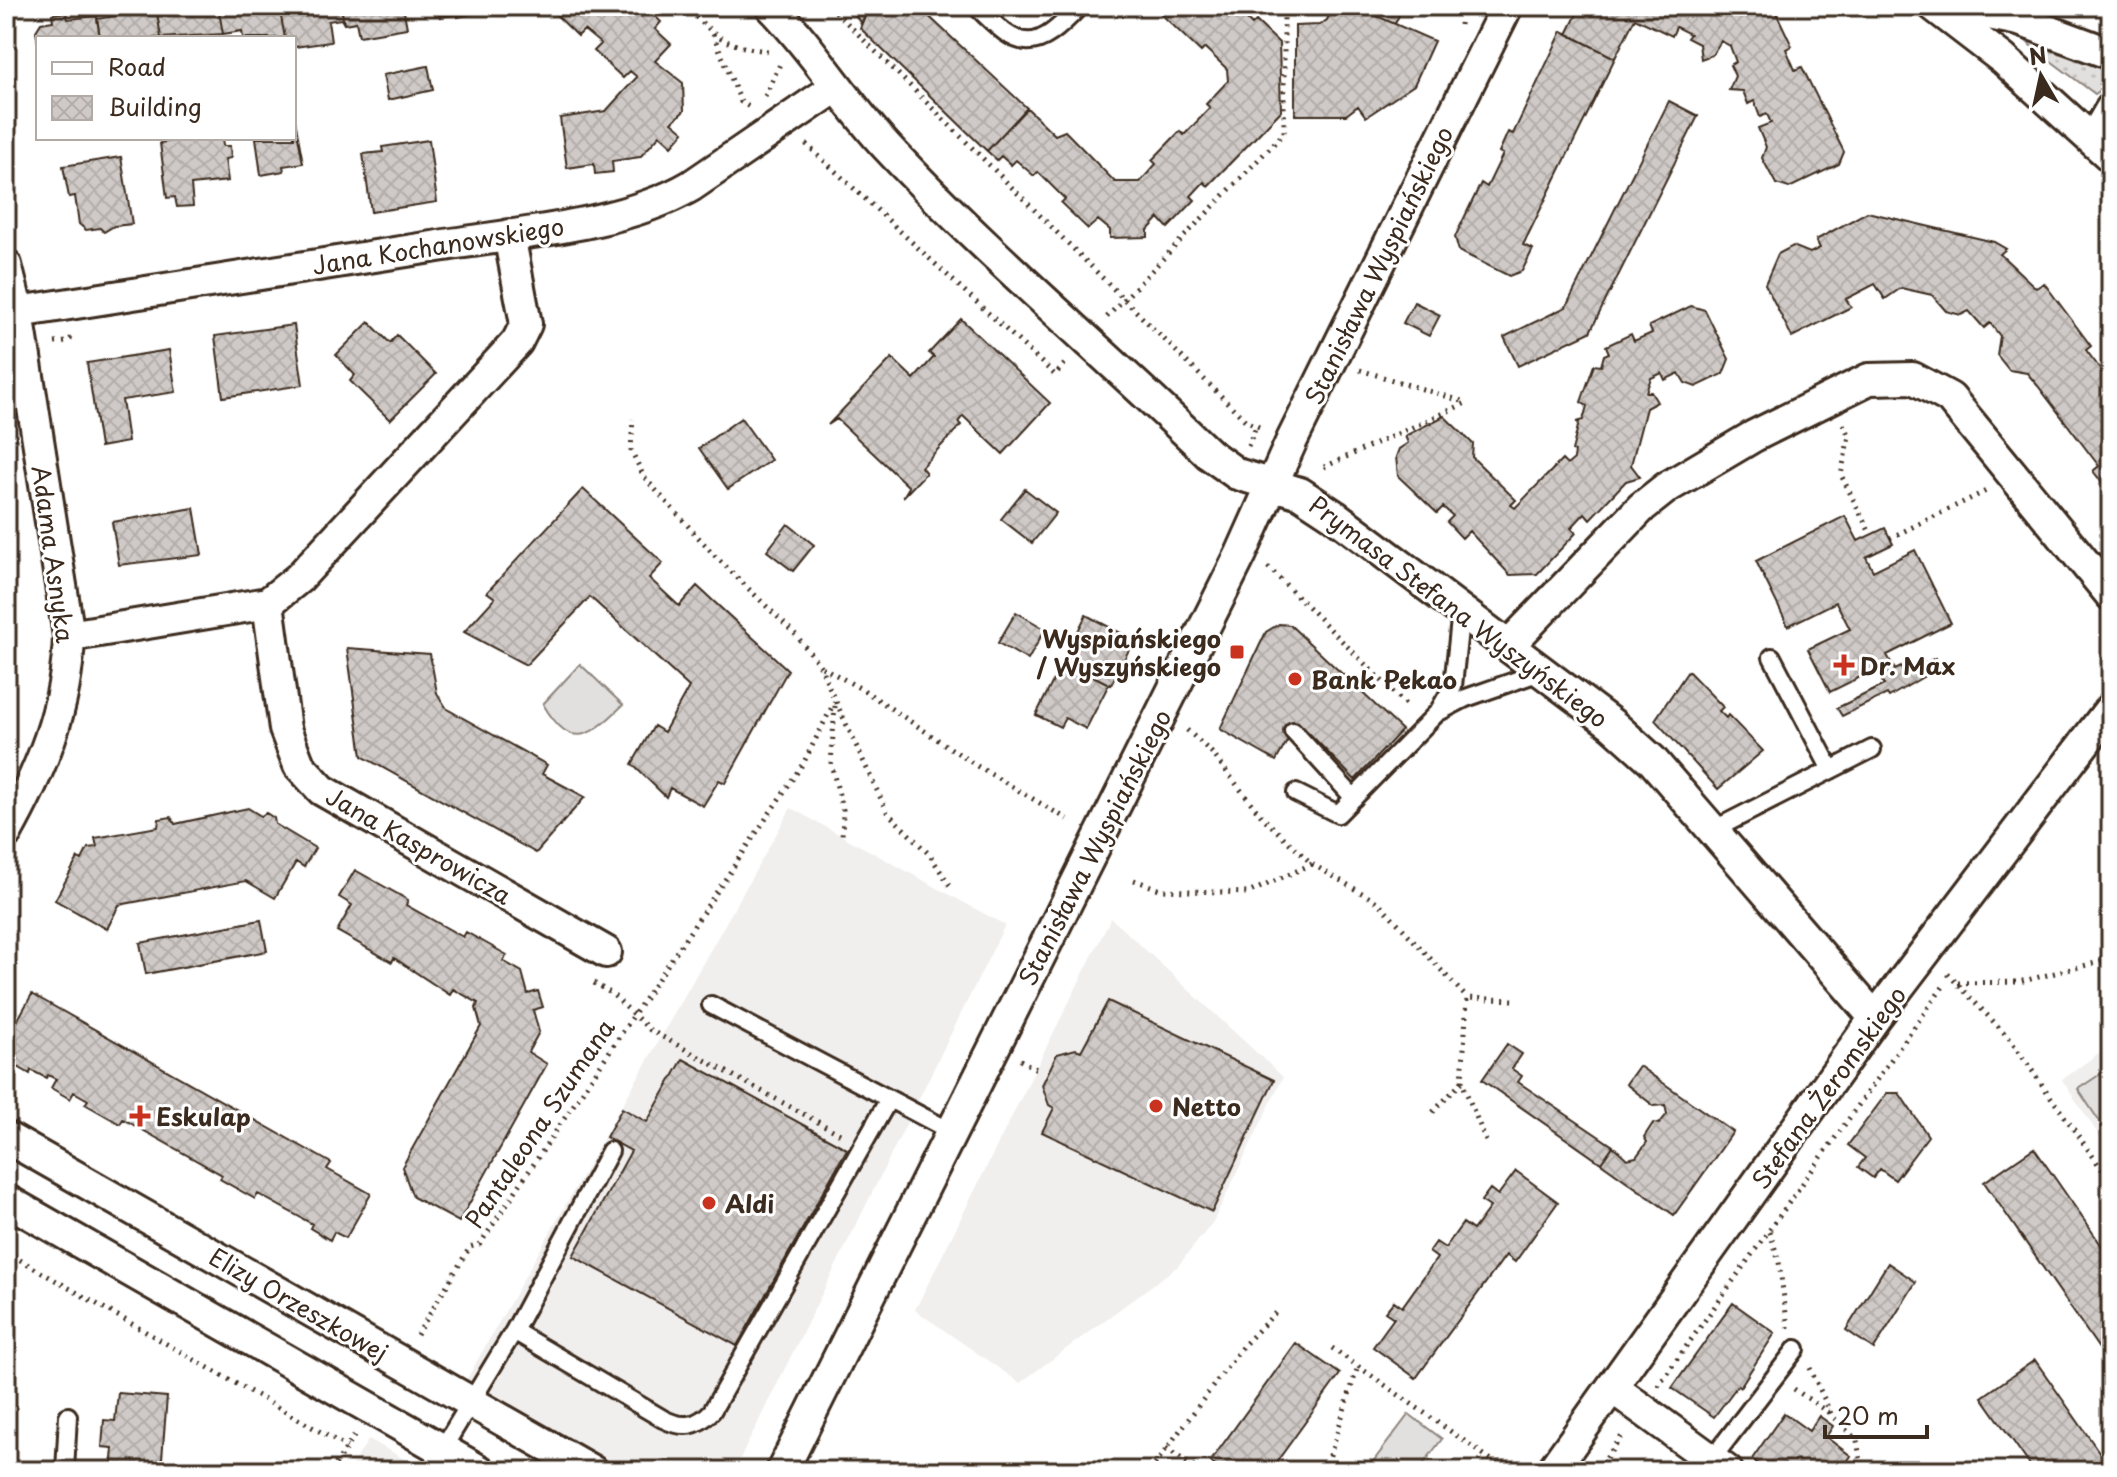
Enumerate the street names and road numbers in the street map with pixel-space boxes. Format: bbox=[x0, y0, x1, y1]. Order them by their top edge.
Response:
street label: Stanisława Wyspiańskiego bbox=[1295, 120, 1461, 410]
street label: Jana Kochanowskiego bbox=[310, 207, 566, 283]
street label: Adama Asnyka bbox=[24, 463, 84, 645]
street label: Prymasa Stefana Wyszyńskiego bbox=[1302, 486, 1616, 736]
street label: Stanisława Wyspiańskiego bbox=[1009, 703, 1179, 991]
street label: Jana Kasprowicza bbox=[320, 777, 518, 913]
street label: Stefana Żeromskiego bbox=[1742, 978, 1914, 1196]
street label: Pantaleona Szumana bbox=[456, 1011, 622, 1235]
street label: Elizy Orzeszkowej bbox=[203, 1238, 395, 1370]

